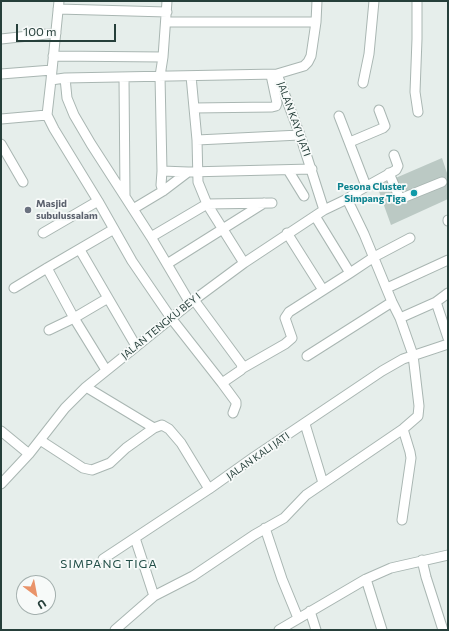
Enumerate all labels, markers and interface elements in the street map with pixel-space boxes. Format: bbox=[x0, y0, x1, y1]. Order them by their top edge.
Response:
scale bar bbox=[18, 16, 118, 42]
text: 100 m bbox=[23, 24, 57, 38]
street label: JALAN KAYU JATI bbox=[275, 80, 313, 158]
place label: Pesona Cluster Simpang Tiga bbox=[337, 181, 406, 204]
marker: Pesona Cluster Simpang Tiga bbox=[409, 188, 419, 198]
place label: Masjid subulussalam bbox=[36, 198, 98, 222]
marker: Masjid subulussalam bbox=[23, 205, 33, 215]
street label: JALAN TENGKU BEY I bbox=[119, 290, 203, 362]
street label: JALAN KALI JATI bbox=[224, 430, 292, 482]
district label: SIMPANG TIGA bbox=[60, 557, 158, 571]
north arrow bbox=[16, 575, 56, 615]
text: U bbox=[35, 597, 49, 612]

